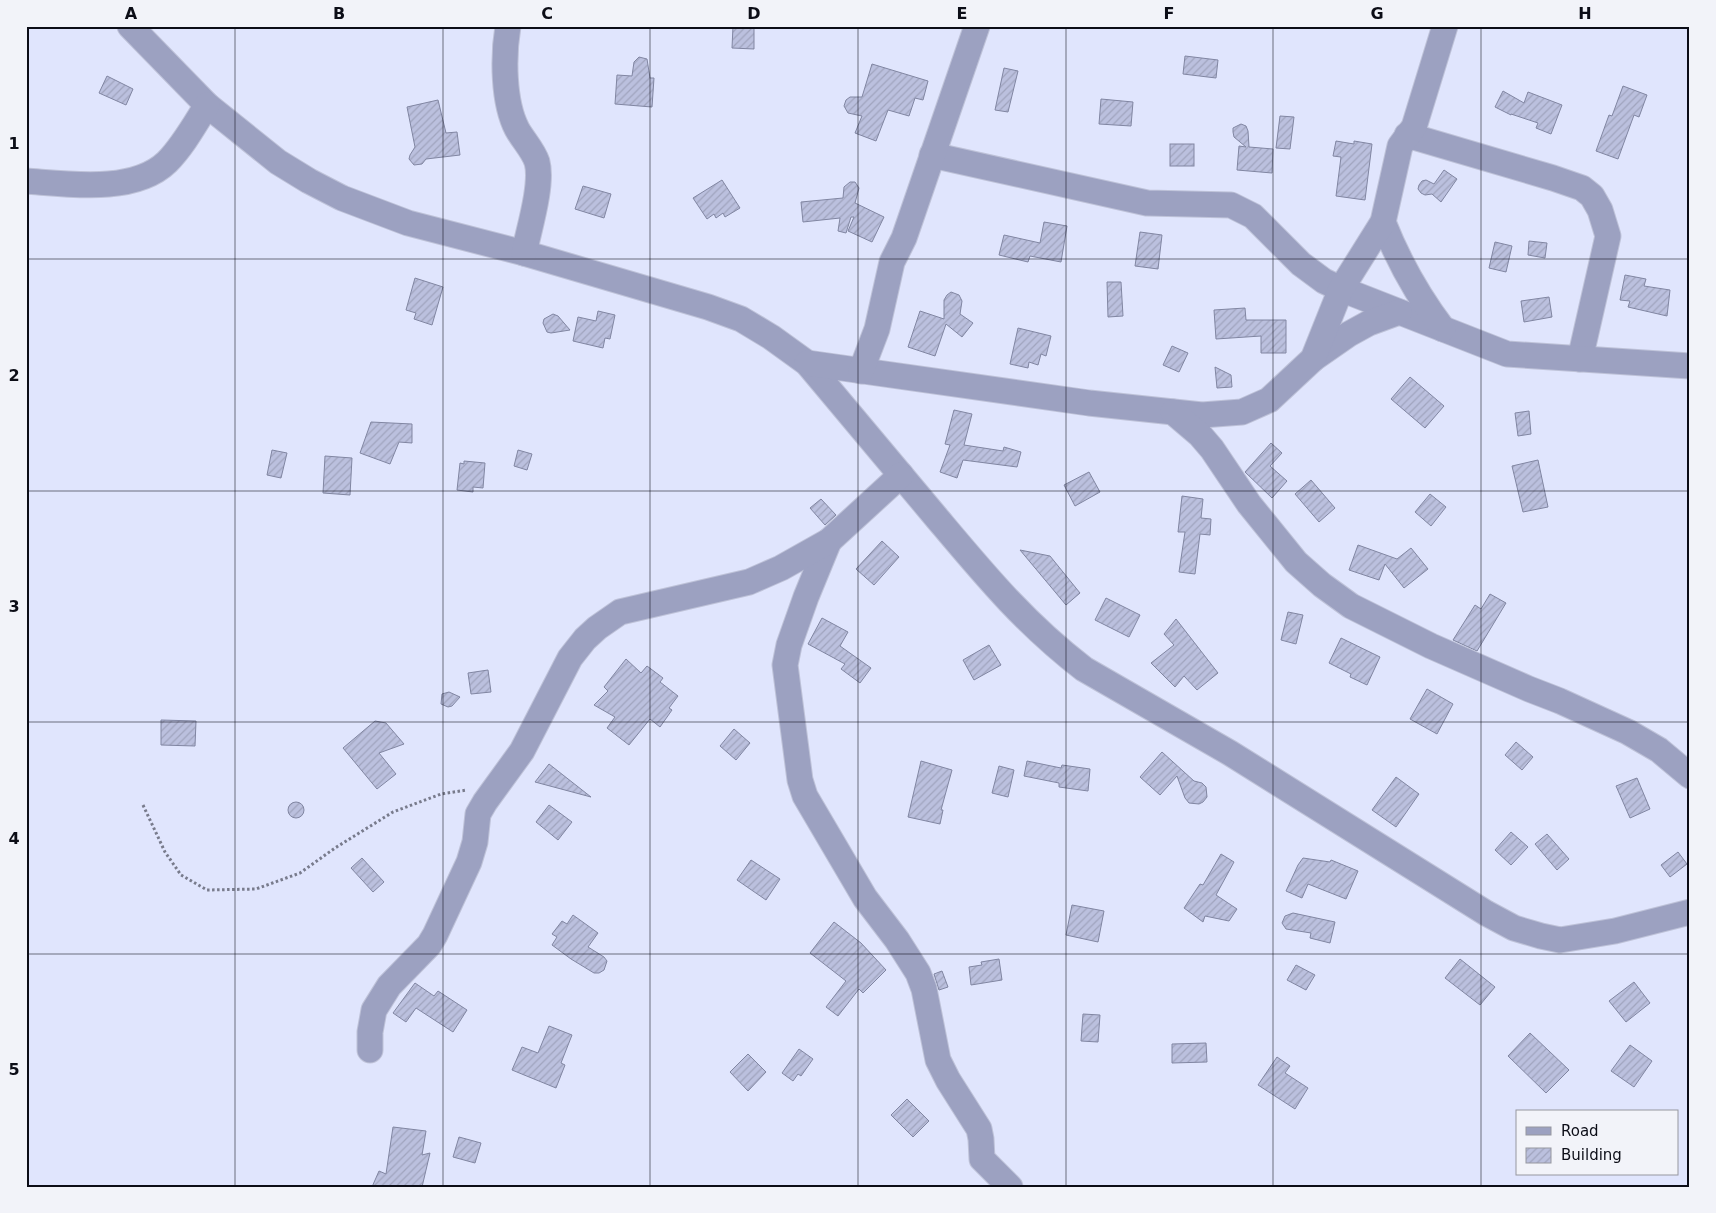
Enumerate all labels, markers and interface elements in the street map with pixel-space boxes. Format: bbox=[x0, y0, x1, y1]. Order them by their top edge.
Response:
text: A bbox=[125, 4, 138, 23]
text: B bbox=[333, 4, 345, 23]
text: C bbox=[541, 4, 553, 23]
text: D bbox=[747, 4, 761, 23]
text: E bbox=[957, 4, 967, 23]
text: F bbox=[1164, 4, 1174, 23]
text: G bbox=[1370, 4, 1384, 23]
text: H bbox=[1578, 4, 1592, 23]
text: 1 bbox=[8, 134, 20, 153]
text: 2 bbox=[8, 366, 20, 385]
text: 3 bbox=[8, 597, 20, 616]
text: 4 bbox=[8, 829, 20, 848]
text: 5 bbox=[8, 1060, 20, 1079]
legend bbox=[1516, 1110, 1678, 1176]
text: Road bbox=[1561, 1122, 1599, 1140]
text: Building bbox=[1561, 1146, 1622, 1164]

